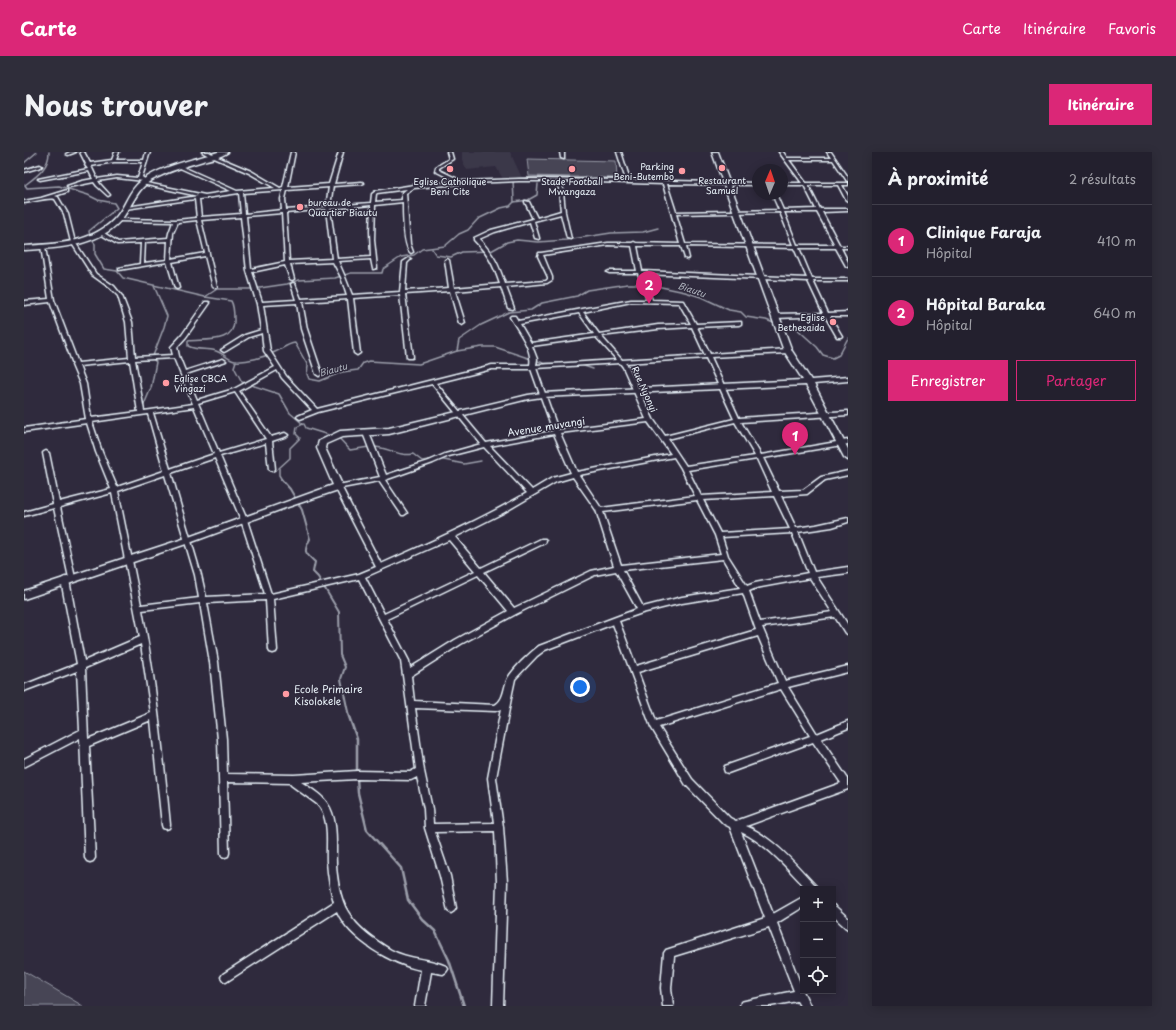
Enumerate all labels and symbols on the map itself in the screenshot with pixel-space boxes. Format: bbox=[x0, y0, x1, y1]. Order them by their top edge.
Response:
place label: Parking Beni-Butembo bbox=[613, 159, 674, 183]
marker: Restaurant Samuel bbox=[717, 163, 727, 173]
marker: Eglise Catholique Beni Cite bbox=[445, 164, 455, 174]
marker: Stade Football Mwangaza bbox=[567, 164, 577, 174]
north arrow bbox=[752, 164, 788, 200]
marker: Parking Beni-Butembo bbox=[677, 166, 687, 176]
place label: Restaurant Samuel bbox=[698, 173, 746, 197]
place label: Eglise Catholique Beni Cite bbox=[414, 174, 487, 198]
place label: Stade Football Mwangaza bbox=[541, 174, 603, 198]
place label: bureau de Quartier Biautu bbox=[308, 195, 377, 219]
marker: bureau de Quartier Biautu bbox=[295, 202, 305, 212]
pin: 2 bbox=[636, 271, 662, 304]
water label: Biautu bbox=[676, 278, 708, 300]
place label: Eglise Bethesaida bbox=[777, 310, 825, 334]
marker: Eglise Bethesaida bbox=[828, 317, 838, 327]
water label: Biautu bbox=[317, 358, 349, 379]
street label: Rue Nyonyi bbox=[629, 364, 661, 414]
place label: Eglise CBCA Vingazi bbox=[174, 371, 227, 395]
marker: Eglise CBCA Vingazi bbox=[161, 378, 171, 388]
street label: Avenue muvangi bbox=[506, 412, 586, 440]
pin: 1 bbox=[782, 422, 808, 455]
your location bbox=[570, 677, 590, 697]
place label: Ecole Primaire Kisolokele bbox=[294, 681, 363, 708]
marker: Ecole Primaire Kisolokele bbox=[281, 689, 291, 699]

